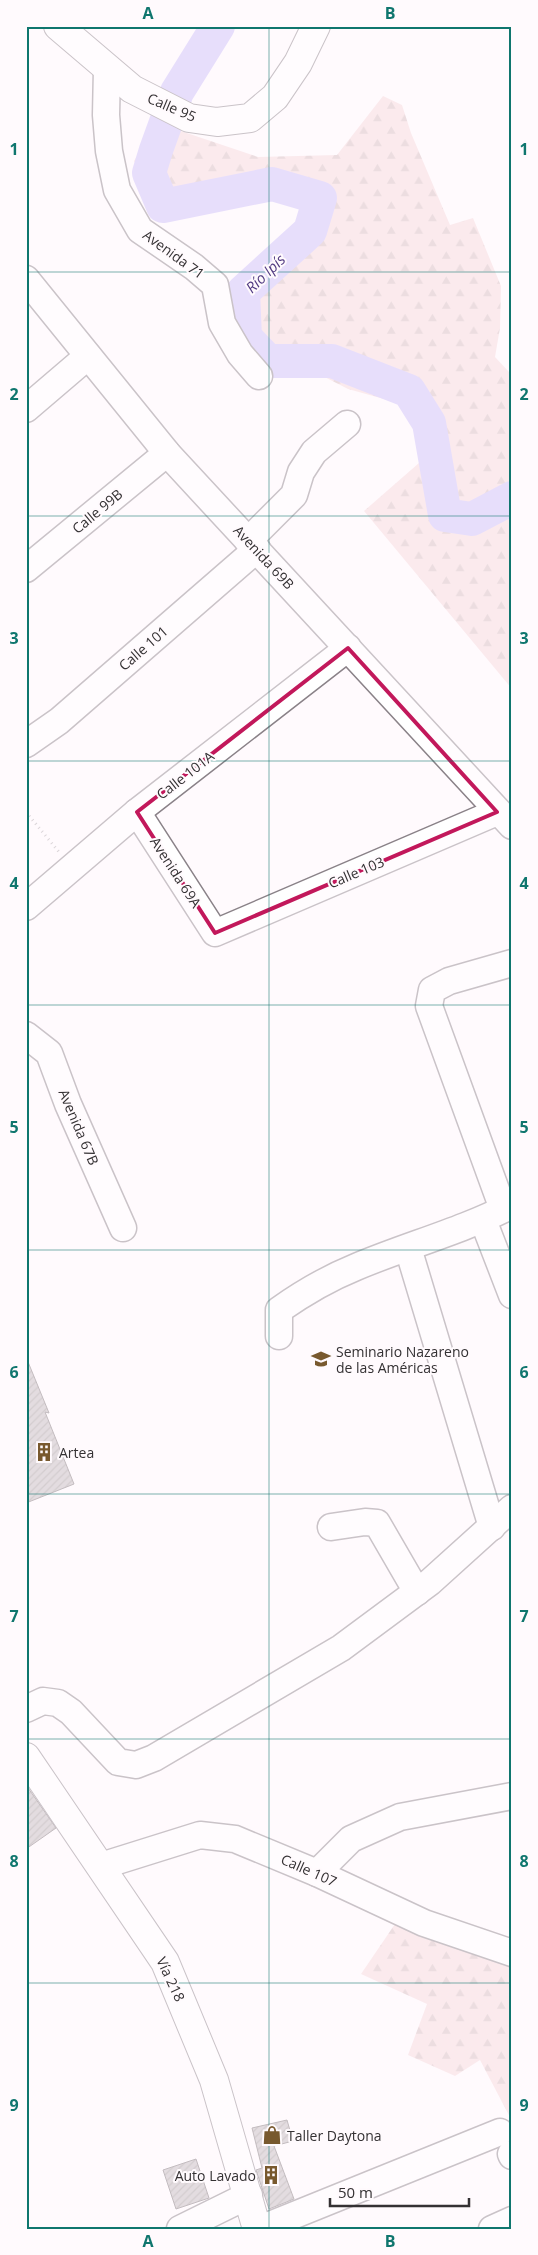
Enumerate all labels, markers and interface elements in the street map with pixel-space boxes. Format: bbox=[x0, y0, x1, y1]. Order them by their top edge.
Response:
text: A bbox=[142, 2, 154, 24]
text: B bbox=[385, 2, 395, 24]
street label: Calle 95 bbox=[145, 88, 199, 126]
text: 1 bbox=[9, 138, 19, 160]
text: 1 bbox=[519, 138, 529, 160]
street label: Avenida 71 bbox=[139, 225, 209, 283]
water label: Río Ipís bbox=[241, 249, 289, 297]
text: 2 bbox=[9, 383, 19, 405]
text: 2 bbox=[519, 383, 529, 405]
street label: Calle 99B bbox=[68, 484, 126, 538]
street label: Avenida 69B bbox=[229, 521, 299, 593]
street label: Calle 101 bbox=[114, 621, 172, 675]
text: 3 bbox=[9, 627, 19, 649]
text: 3 bbox=[519, 627, 529, 649]
street label: Calle 101A bbox=[152, 746, 218, 803]
street label: Avenida 69A bbox=[146, 833, 206, 911]
street label: Calle 103 bbox=[325, 852, 387, 892]
text: 4 bbox=[9, 872, 19, 894]
text: 4 bbox=[519, 872, 529, 894]
street label: Avenida 67B bbox=[54, 1086, 104, 1168]
text: 5 bbox=[9, 1116, 19, 1138]
text: 5 bbox=[519, 1116, 529, 1138]
place label: Seminario Nazareno de las Américas bbox=[336, 1342, 469, 1377]
school or university icon: Seminario Nazareno de las Américas bbox=[310, 1348, 332, 1370]
text: 6 bbox=[9, 1361, 19, 1383]
text: 6 bbox=[519, 1361, 529, 1383]
building icon: Artea bbox=[33, 1441, 55, 1463]
place label: Artea bbox=[59, 1443, 94, 1462]
text: 7 bbox=[9, 1605, 19, 1627]
text: 7 bbox=[519, 1605, 529, 1627]
street label: Calle 107 bbox=[278, 1849, 340, 1891]
text: 8 bbox=[9, 1850, 19, 1872]
text: 8 bbox=[519, 1850, 529, 1872]
street label: Vía 218 bbox=[152, 1954, 190, 2004]
text: 9 bbox=[9, 2094, 19, 2116]
text: 9 bbox=[519, 2094, 529, 2116]
shop icon: Taller Daytona bbox=[261, 2124, 283, 2146]
place label: Taller Daytona bbox=[287, 2126, 382, 2145]
building icon: Auto Lavado bbox=[260, 2164, 282, 2186]
place label: Auto Lavado bbox=[175, 2166, 256, 2185]
scale bar bbox=[330, 2175, 469, 2207]
text: 50 m bbox=[338, 2182, 373, 2202]
text: A bbox=[142, 2230, 154, 2252]
text: B bbox=[385, 2230, 395, 2252]

